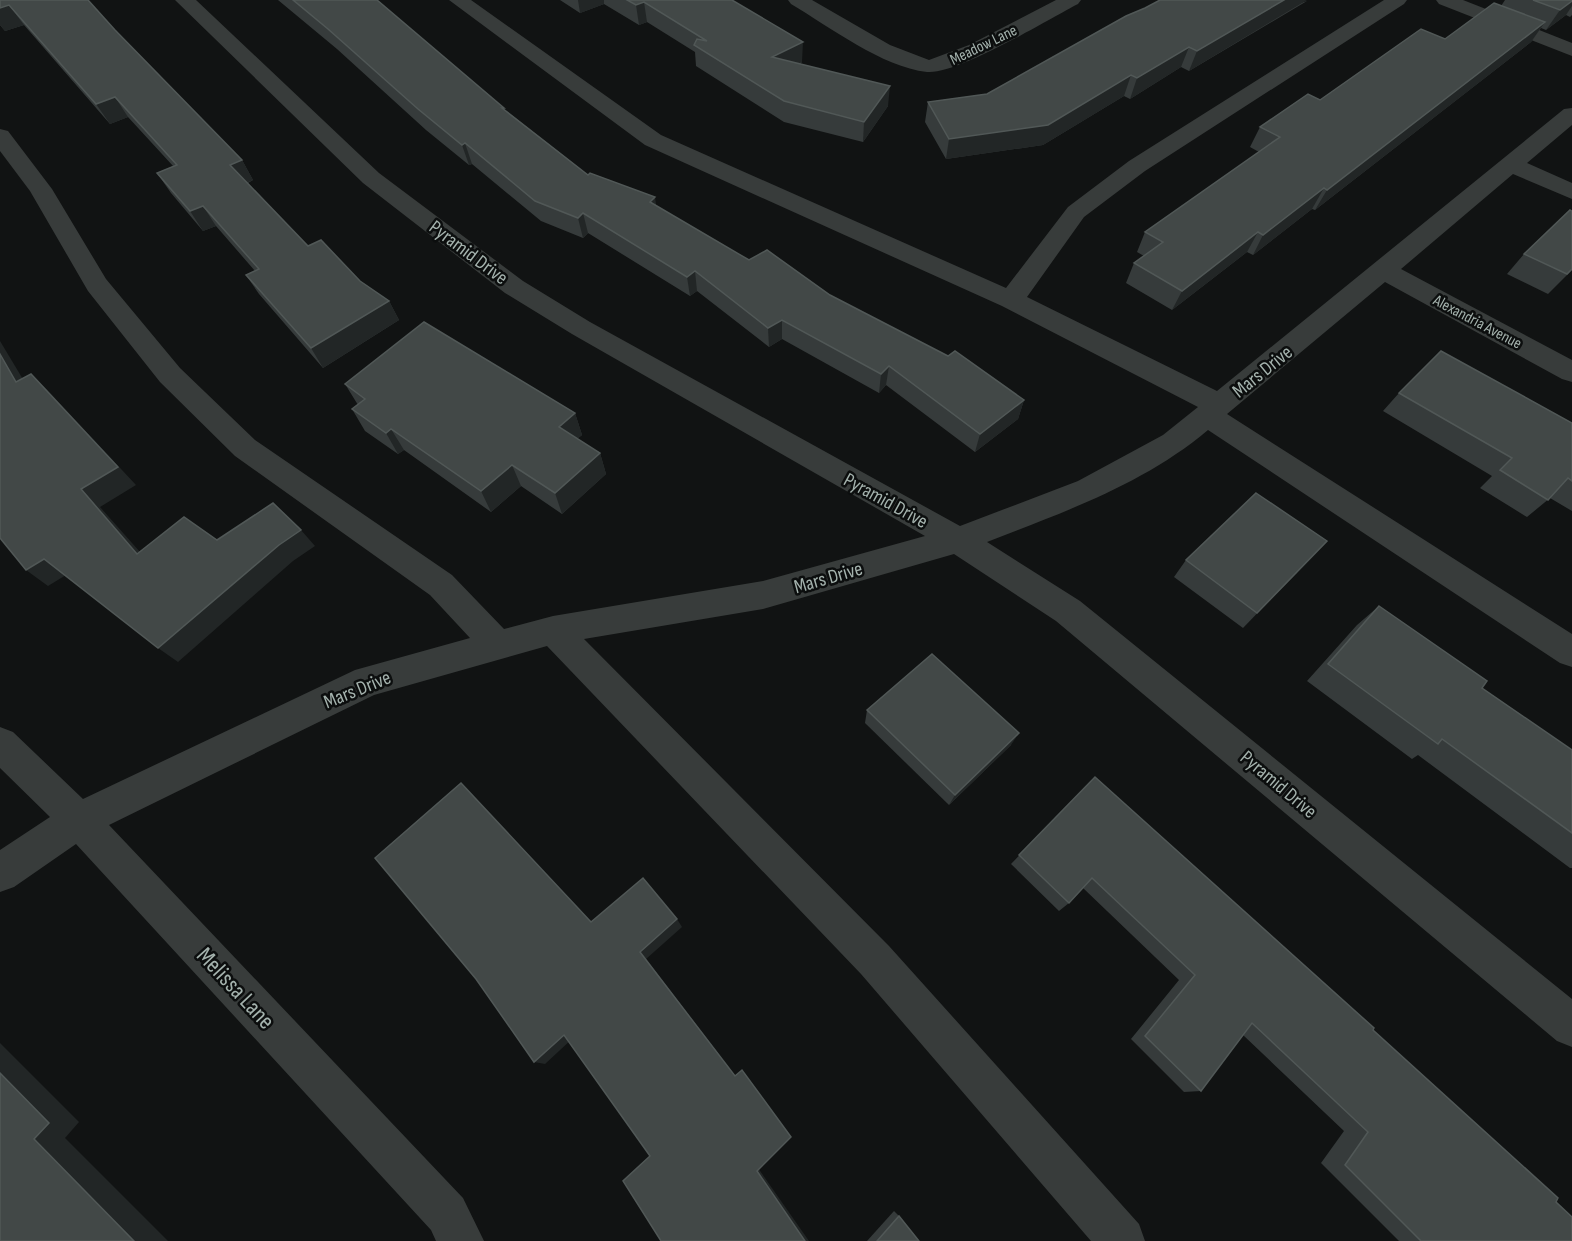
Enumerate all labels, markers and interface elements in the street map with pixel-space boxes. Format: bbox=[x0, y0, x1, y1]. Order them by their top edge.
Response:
street label: Meadow Lane bbox=[947, 21, 1020, 70]
street label: Pyramid Drive bbox=[424, 215, 513, 290]
street label: Alexandria Avenue bbox=[1429, 291, 1525, 354]
street label: Mars Drive bbox=[1228, 340, 1298, 403]
street label: Pyramid Drive bbox=[839, 468, 932, 534]
street label: Mars Drive bbox=[791, 557, 865, 599]
street label: Mars Drive bbox=[320, 666, 394, 714]
street label: Pyramid Drive bbox=[1235, 746, 1322, 824]
street label: Melissa Lane bbox=[190, 941, 281, 1035]

